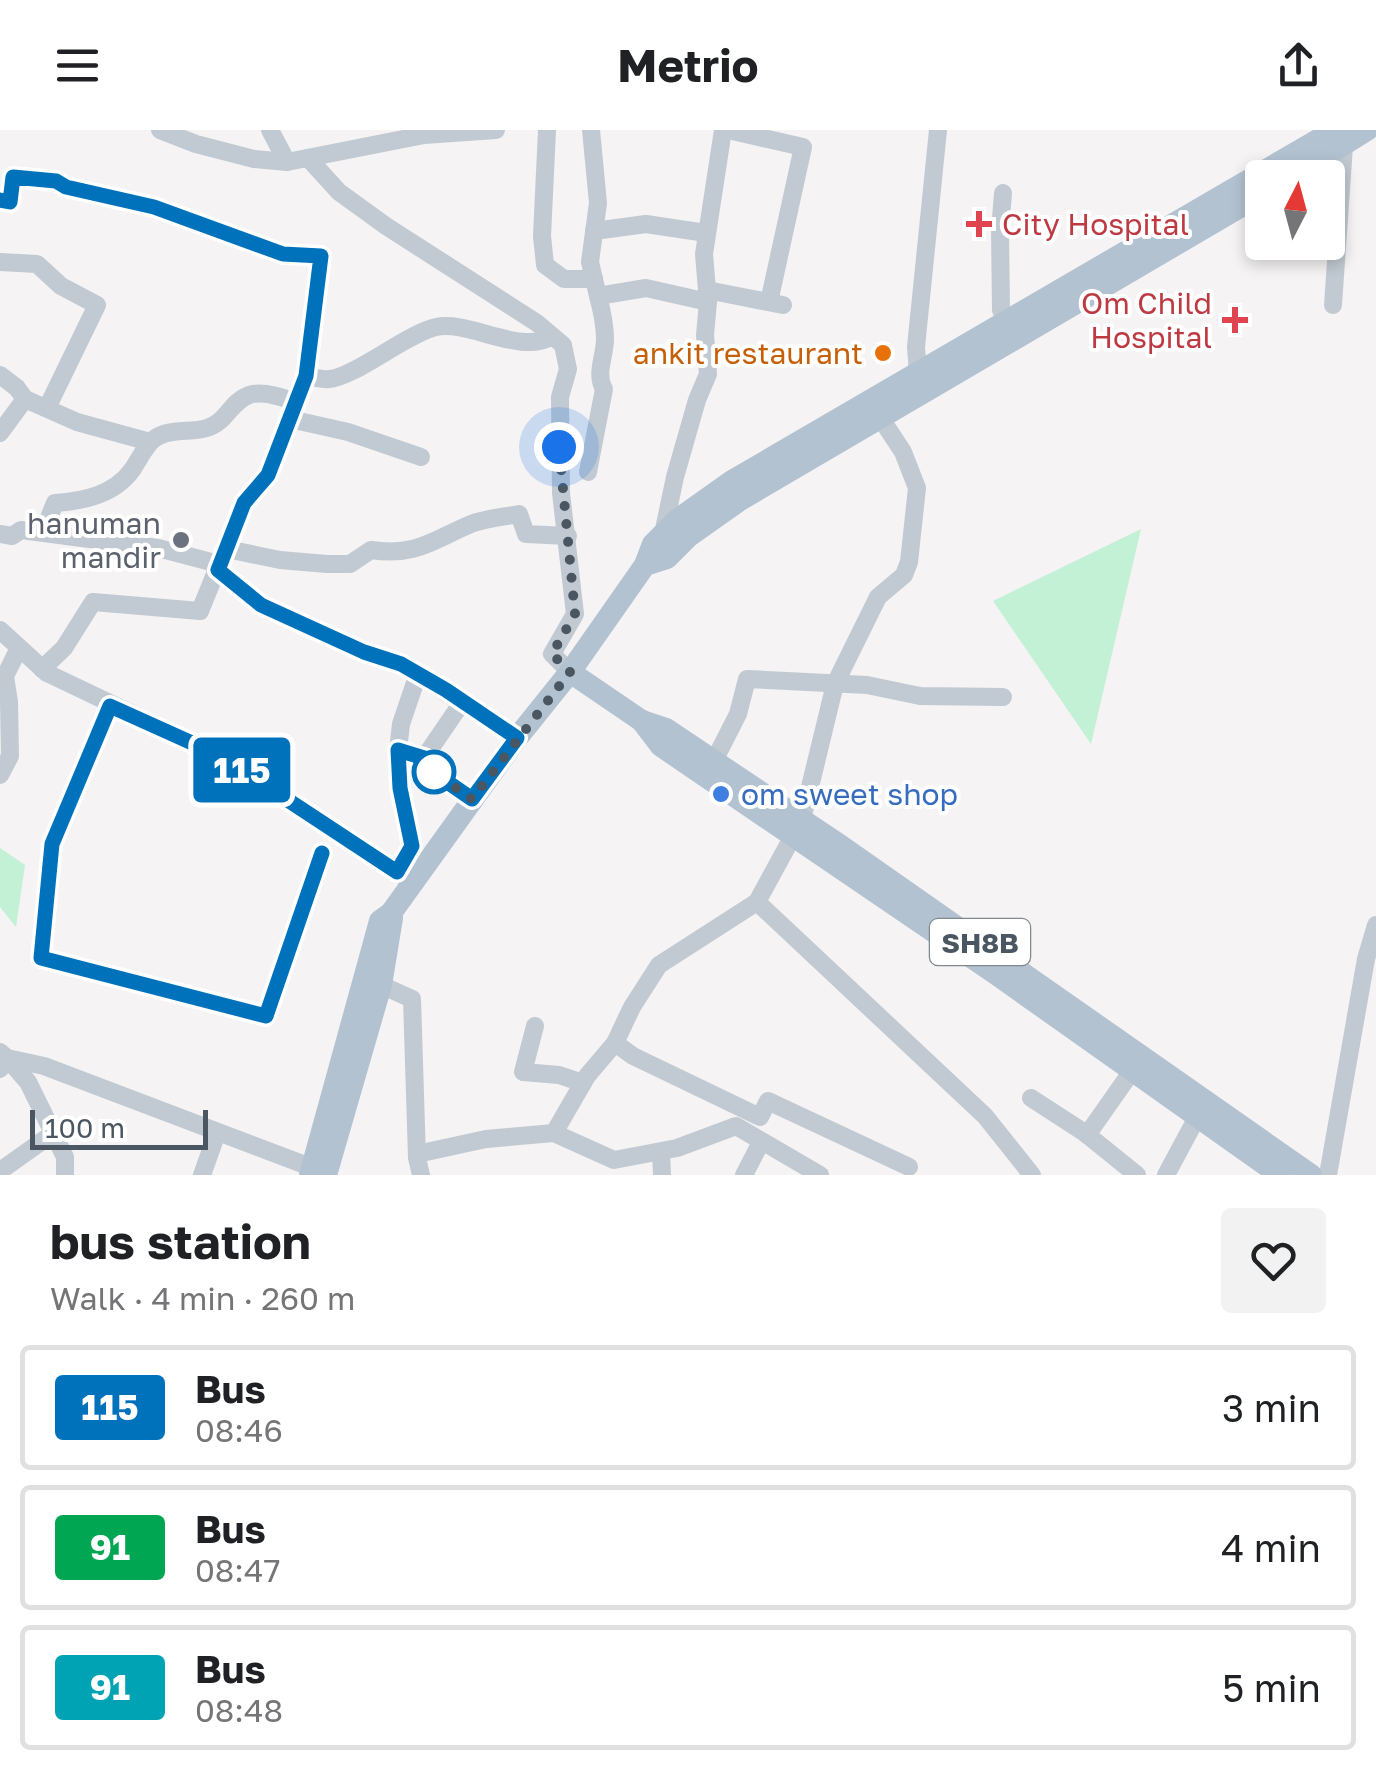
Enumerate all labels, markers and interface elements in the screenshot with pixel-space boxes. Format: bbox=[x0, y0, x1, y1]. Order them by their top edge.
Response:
icon: menu bbox=[50, 38, 105, 93]
text: Metrio bbox=[617, 38, 759, 92]
icon: share bbox=[1271, 38, 1326, 93]
north arrow bbox=[1245, 160, 1345, 260]
map controls bbox=[1245, 160, 1345, 260]
place label: City Hospital bbox=[1002, 206, 1189, 242]
marker: City Hospital bbox=[966, 211, 992, 237]
place label: Om Child Hospital bbox=[1081, 285, 1212, 355]
marker: Om Child Hospital bbox=[1222, 307, 1248, 333]
place label: ankit restaurant bbox=[633, 335, 863, 371]
marker: ankit restaurant bbox=[872, 342, 894, 364]
your location bbox=[534, 422, 584, 472]
place label: hanuman mandir bbox=[27, 505, 161, 575]
marker: hanuman mandir bbox=[170, 529, 192, 551]
line badge: 115 bbox=[184, 738, 300, 802]
text: 115 bbox=[213, 749, 271, 791]
unlabelled marker bbox=[413, 751, 455, 793]
place label: om sweet shop bbox=[741, 776, 958, 812]
marker: om sweet shop bbox=[710, 783, 732, 805]
road number: SH8B bbox=[930, 919, 1030, 965]
scale bar bbox=[30, 1105, 208, 1150]
text: 100 m bbox=[45, 1111, 125, 1144]
button: heart bbox=[1221, 1208, 1326, 1313]
text: bus station bbox=[50, 1212, 311, 1270]
text: Walk · 4 min · 260 m bbox=[50, 1279, 355, 1317]
text: Bus bbox=[195, 1366, 266, 1411]
text: 3 min bbox=[1222, 1385, 1321, 1430]
text: 115 bbox=[81, 1386, 139, 1428]
text: 08:46 bbox=[195, 1411, 283, 1449]
text: Bus bbox=[195, 1506, 266, 1551]
text: 4 min bbox=[1221, 1525, 1321, 1570]
text: 91 bbox=[90, 1526, 130, 1568]
text: 08:47 bbox=[195, 1551, 280, 1589]
text: Bus bbox=[195, 1646, 266, 1691]
text: 5 min bbox=[1222, 1665, 1321, 1710]
text: 91 bbox=[90, 1666, 130, 1708]
text: 08:48 bbox=[195, 1691, 283, 1729]

